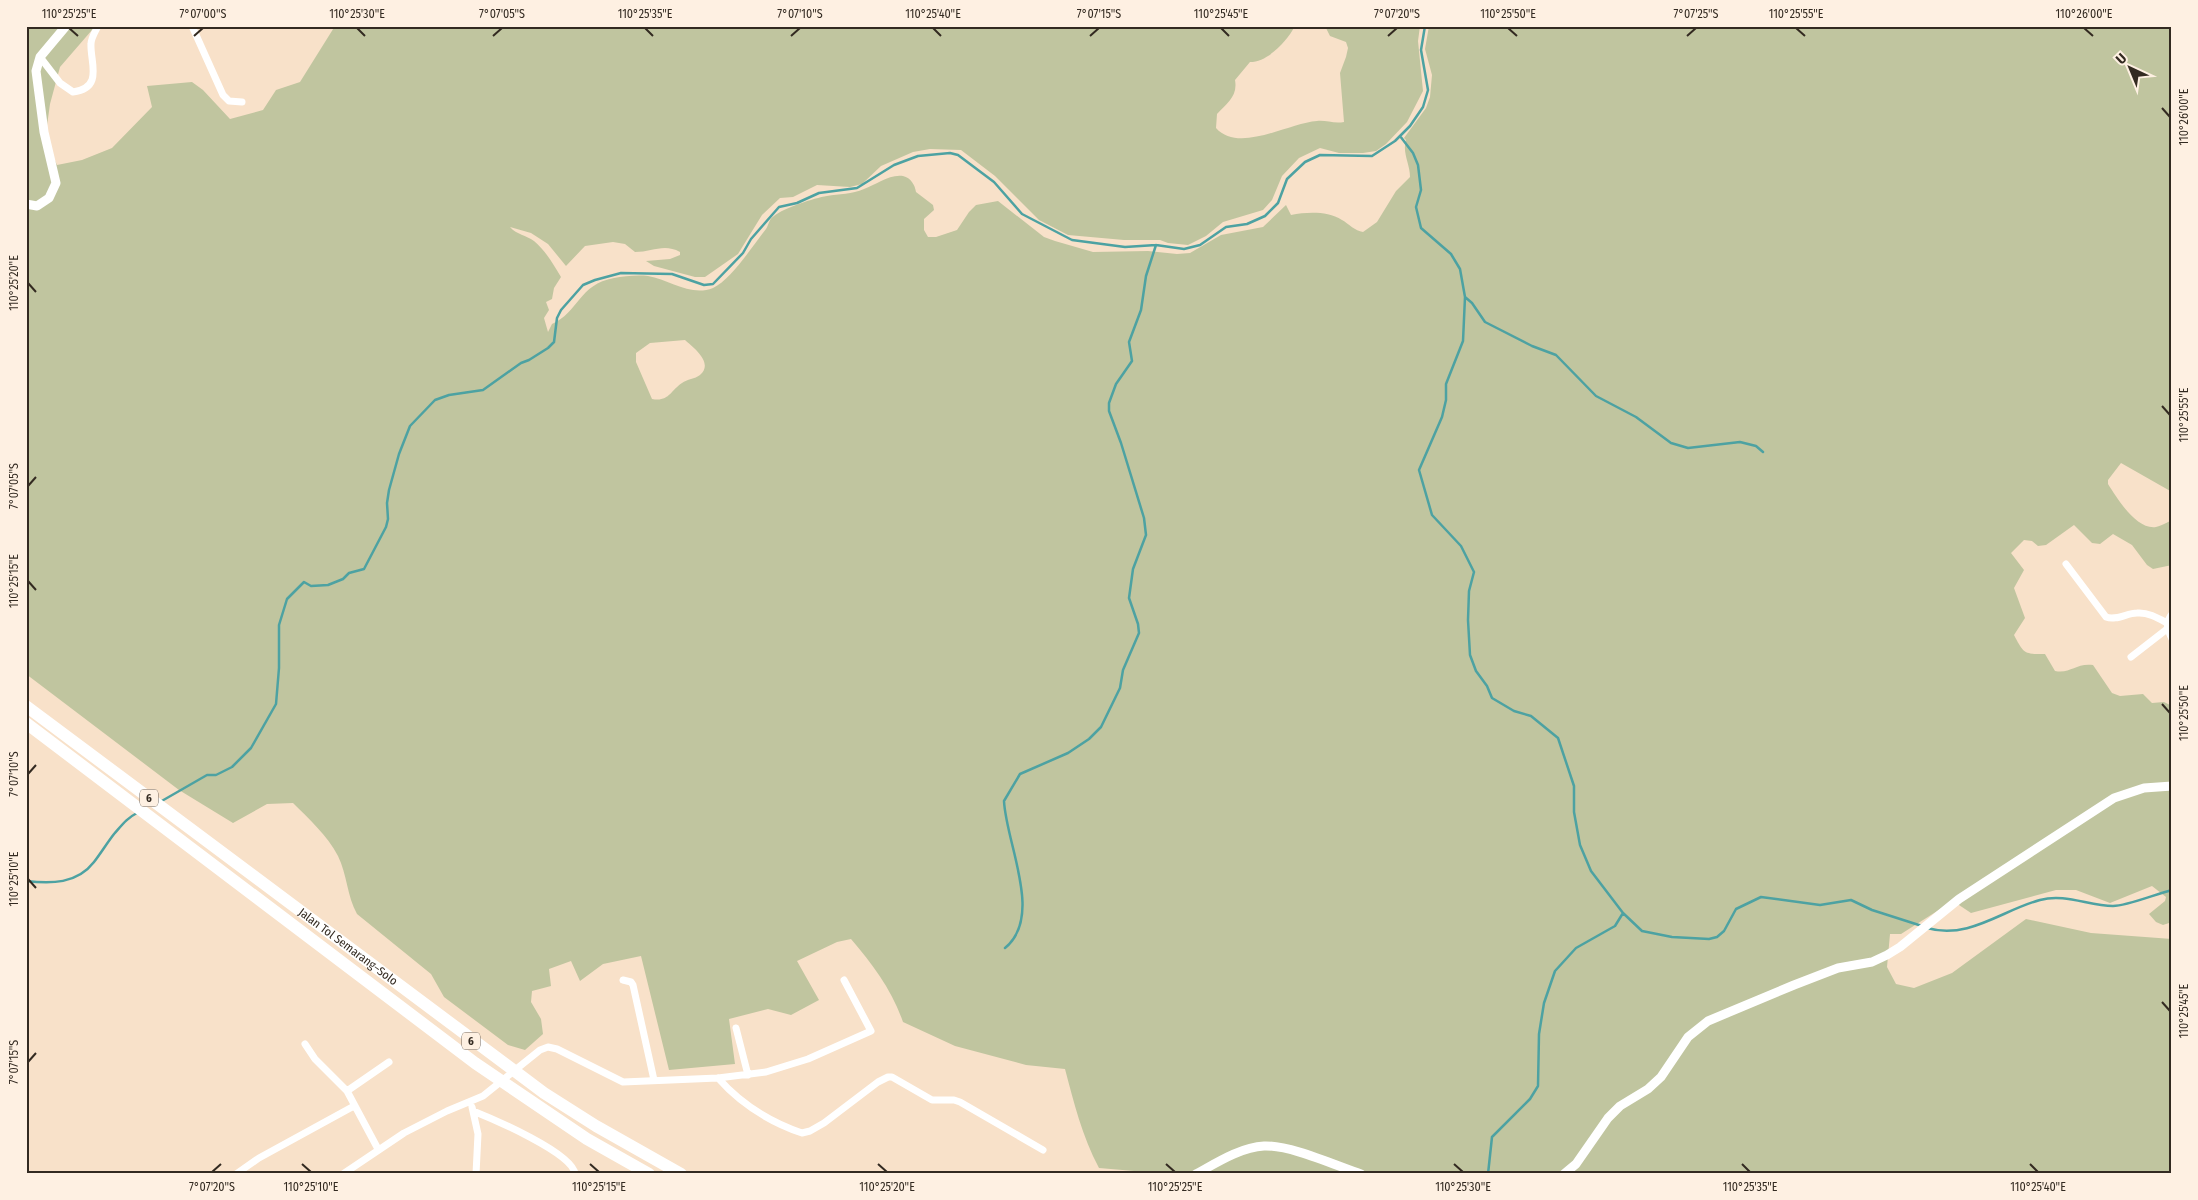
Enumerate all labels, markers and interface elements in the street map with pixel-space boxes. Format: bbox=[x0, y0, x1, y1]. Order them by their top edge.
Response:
text: 110°25'25"E bbox=[42, 7, 97, 21]
text: 7°07'00"S bbox=[180, 7, 226, 21]
text: 110°25'30"E bbox=[329, 7, 385, 21]
text: 7°07'05"S bbox=[479, 7, 525, 21]
text: 110°25'35"E bbox=[618, 7, 673, 21]
text: 7°07'10"S bbox=[777, 7, 823, 21]
text: 110°25'40"E bbox=[905, 7, 961, 21]
text: 7°07'15"S bbox=[1077, 7, 1121, 21]
text: 110°25'45"E bbox=[1194, 7, 1249, 21]
text: 7°07'20"S bbox=[1374, 7, 1420, 21]
text: 110°25'50"E bbox=[1480, 7, 1536, 21]
text: 7°07'25"S bbox=[1674, 7, 1719, 21]
text: 110°25'55"E bbox=[1769, 7, 1824, 21]
text: 110°26'00"E bbox=[2056, 7, 2113, 21]
north arrow bbox=[2106, 42, 2156, 92]
text: U bbox=[2112, 50, 2130, 68]
text: 110°26'00"E bbox=[2177, 88, 2191, 145]
text: 110°25'20"E bbox=[7, 255, 21, 311]
text: 110°25'55"E bbox=[2177, 387, 2191, 442]
text: 7°07'05"S bbox=[7, 463, 21, 509]
text: 110°25'15"E bbox=[7, 554, 21, 608]
text: 110°25'50"E bbox=[2177, 685, 2191, 741]
text: 7°07'10"S bbox=[7, 751, 21, 797]
road number: 6 bbox=[140, 790, 158, 806]
text: 110°25'10"E bbox=[7, 851, 21, 906]
street label: Jalan Tol Semarang–Solo bbox=[296, 905, 400, 988]
text: 110°25'45"E bbox=[2177, 983, 2191, 1038]
road number: 6 bbox=[462, 1032, 480, 1050]
text: 7°07'15"S bbox=[7, 1040, 21, 1084]
text: 7°07'20"S bbox=[189, 1180, 235, 1194]
text: 110°25'10"E bbox=[284, 1180, 339, 1194]
text: 110°25'15"E bbox=[572, 1180, 626, 1194]
text: 110°25'20"E bbox=[859, 1180, 915, 1194]
text: 110°25'25"E bbox=[1148, 1180, 1203, 1194]
text: 110°25'30"E bbox=[1435, 1180, 1491, 1194]
text: 110°25'35"E bbox=[1723, 1180, 1778, 1194]
text: 110°25'40"E bbox=[2010, 1180, 2066, 1194]

